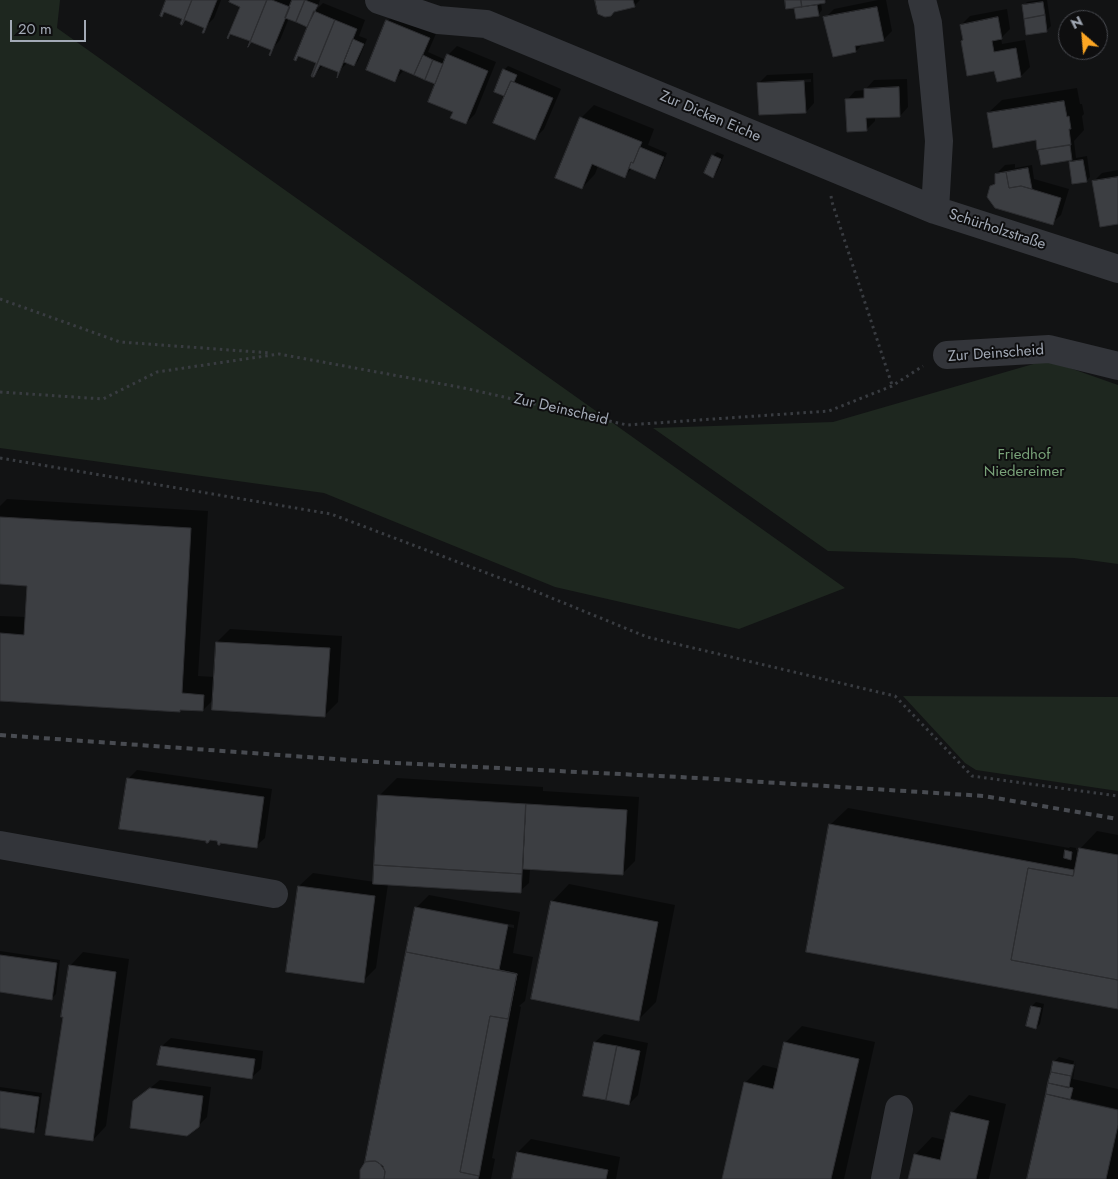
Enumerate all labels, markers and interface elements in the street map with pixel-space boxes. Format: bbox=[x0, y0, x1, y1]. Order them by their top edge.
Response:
scale bar bbox=[12, 10, 89, 42]
north arrow bbox=[1058, 10, 1108, 60]
text: N bbox=[1067, 11, 1086, 34]
text: 20 m bbox=[18, 18, 52, 40]
street label: Zur Dicken Eiche bbox=[657, 88, 763, 146]
street label: Schürholzstraße bbox=[946, 206, 1048, 254]
street label: Zur Deinscheid bbox=[947, 342, 1045, 366]
street label: Zur Deinscheid bbox=[512, 390, 610, 430]
park label: Friedhof Niedereimer bbox=[984, 446, 1064, 481]

